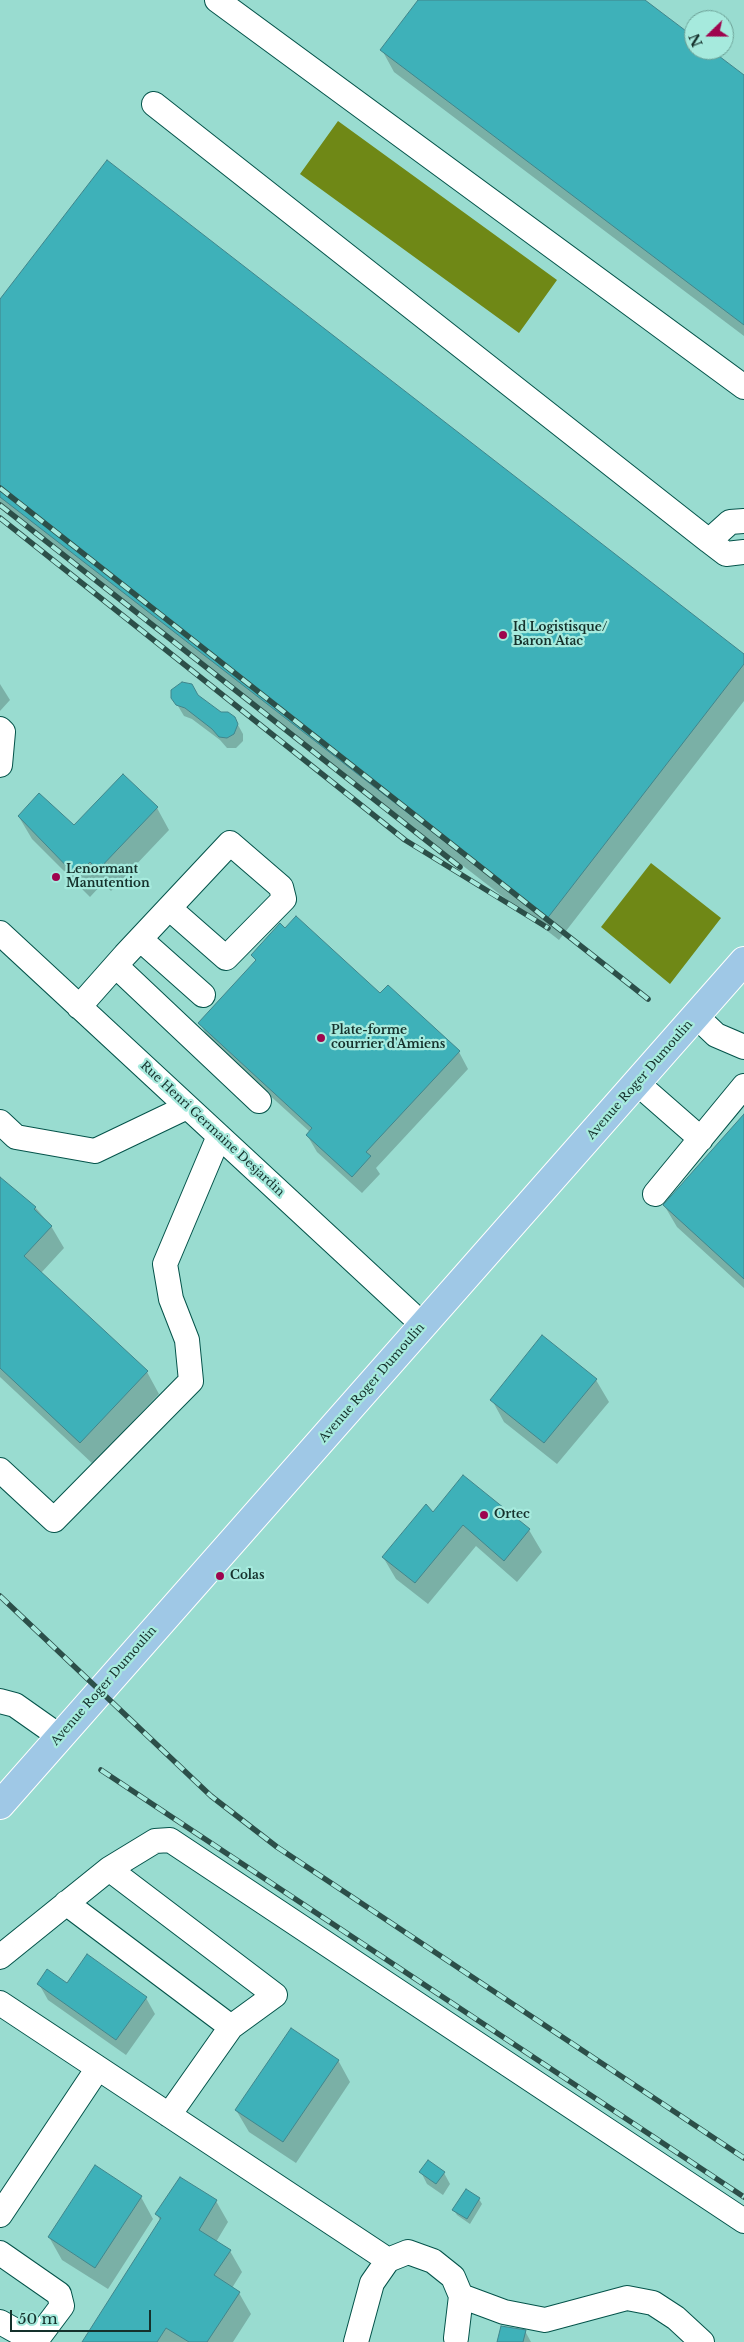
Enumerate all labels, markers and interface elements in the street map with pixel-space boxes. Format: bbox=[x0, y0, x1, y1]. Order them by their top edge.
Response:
north arrow bbox=[684, 10, 734, 60]
text: N bbox=[685, 31, 707, 50]
place label: Id Logistisque/ Baron Atac bbox=[513, 621, 607, 649]
marker: Id Logistisque/ Baron Atac bbox=[497, 629, 509, 641]
place label: Lenormant Manutention bbox=[66, 863, 150, 891]
marker: Lenormant Manutention bbox=[50, 871, 62, 883]
street label: Avenue Roger Dumoulin bbox=[584, 1017, 696, 1143]
place label: Plate-forme courrier d'Amiens bbox=[331, 1024, 445, 1052]
marker: Plate-forme courrier d'Amiens bbox=[315, 1032, 327, 1044]
street label: Rue Henri Germaine Desjardin bbox=[137, 1058, 287, 1200]
street label: Avenue Roger Dumoulin bbox=[316, 1320, 428, 1446]
place label: Ortec bbox=[494, 1508, 530, 1522]
marker: Ortec bbox=[478, 1509, 490, 1521]
place label: Colas bbox=[230, 1569, 265, 1583]
marker: Colas bbox=[214, 1570, 226, 1582]
street label: Avenue Roger Dumoulin bbox=[48, 1623, 160, 1749]
scale bar bbox=[12, 2300, 154, 2332]
text: 50 m bbox=[18, 2309, 58, 2328]

